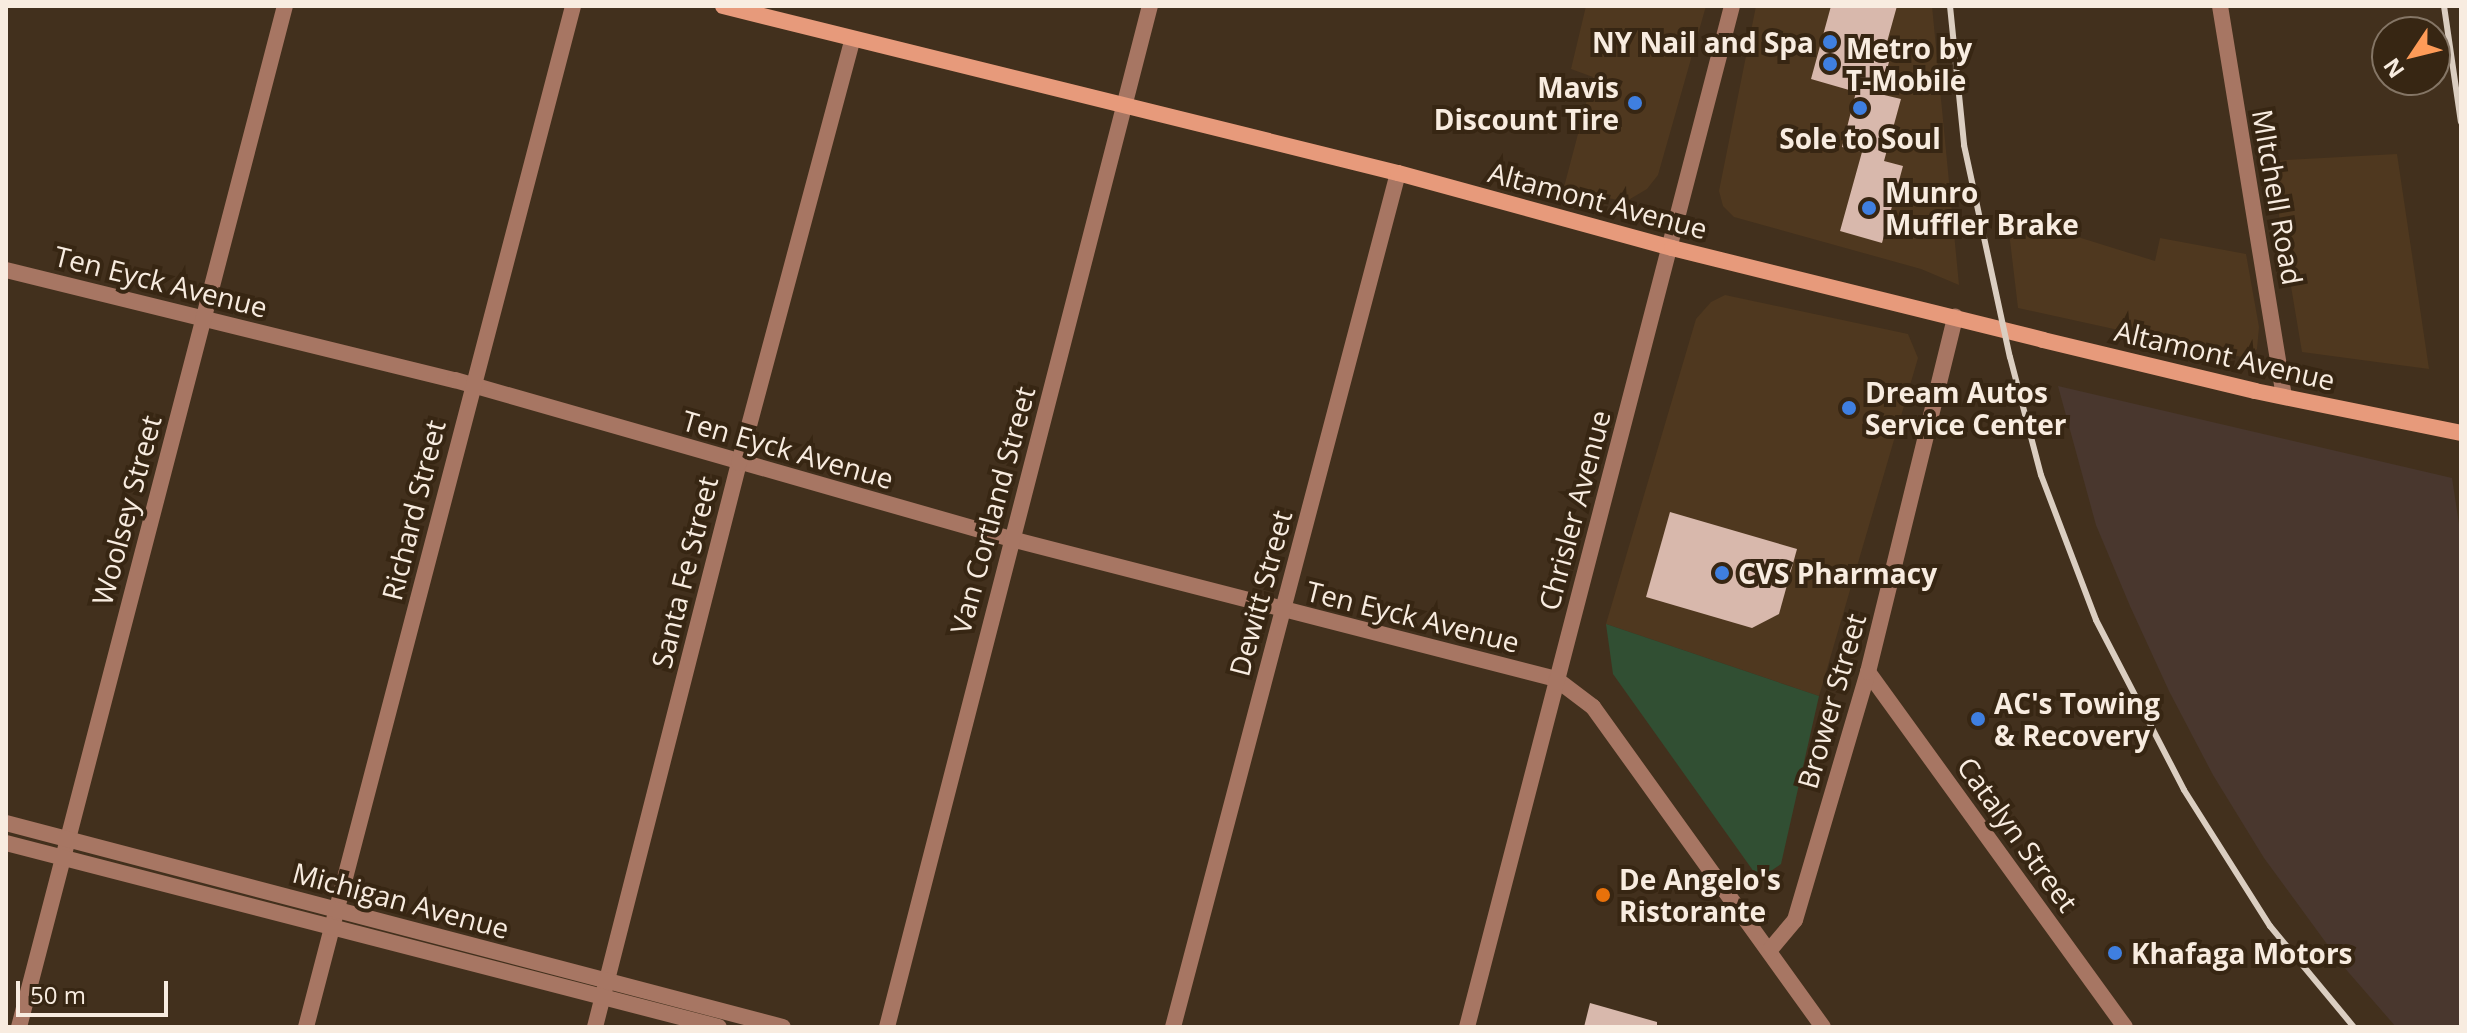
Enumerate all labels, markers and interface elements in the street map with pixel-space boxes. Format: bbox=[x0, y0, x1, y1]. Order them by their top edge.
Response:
north arrow bbox=[2371, 16, 2451, 96]
place label: NY Nail and Spa bbox=[1592, 25, 1814, 59]
place label: Metro by T-Mobile bbox=[1846, 31, 1972, 97]
marker: NY Nail and Spa bbox=[1821, 33, 1839, 51]
text: N bbox=[2376, 53, 2410, 85]
marker: Metro by T-Mobile bbox=[1821, 55, 1839, 73]
place label: Mavis Discount Tire bbox=[1434, 70, 1619, 136]
marker: Mavis Discount Tire bbox=[1626, 94, 1644, 112]
marker: Sole to Soul bbox=[1851, 99, 1869, 117]
street label: MItchell Road bbox=[2246, 107, 2310, 287]
place label: Sole to Soul bbox=[1779, 121, 1941, 155]
street label: Altamont Avenue bbox=[1485, 155, 1711, 245]
place label: Munro Muffler Brake bbox=[1885, 175, 2079, 241]
marker: Munro Muffler Brake bbox=[1860, 199, 1878, 217]
street label: Ten Eyck Avenue bbox=[51, 238, 271, 324]
street label: Altamont Avenue bbox=[2112, 313, 2338, 397]
place label: Dream Autos Service Center bbox=[1865, 375, 2067, 441]
street label: Van Cortland Street bbox=[943, 382, 1041, 638]
marker: Dream Autos Service Center bbox=[1840, 399, 1858, 417]
street label: Ten Eyck Avenue bbox=[679, 403, 897, 495]
street label: Chrisler Avenue bbox=[1531, 406, 1617, 614]
street label: Woolsey Street bbox=[85, 411, 167, 609]
street label: Richard Street bbox=[374, 416, 452, 604]
street label: Santa Fe Street bbox=[644, 473, 724, 671]
street label: Dewitt Street bbox=[1222, 506, 1298, 680]
place label: CVS Pharmacy bbox=[1738, 556, 1937, 590]
marker: CVS Pharmacy bbox=[1713, 564, 1731, 582]
street label: Ten Eyck Avenue bbox=[1303, 573, 1523, 659]
street label: Brower Street bbox=[1790, 610, 1872, 792]
place label: AC's Towing & Recovery bbox=[1994, 686, 2160, 752]
marker: AC's Towing & Recovery bbox=[1969, 710, 1987, 728]
street label: Catalyn Street bbox=[1951, 750, 2085, 918]
street label: Michigan Avenue bbox=[289, 855, 513, 945]
place label: De Angelo's Ristorante bbox=[1619, 862, 1781, 928]
marker: De Angelo's Ristorante bbox=[1594, 886, 1612, 904]
place label: Khafaga Motors bbox=[2131, 936, 2353, 970]
marker: Khafaga Motors bbox=[2106, 944, 2124, 962]
scale bar bbox=[20, 965, 172, 1015]
text: 50 m bbox=[30, 978, 86, 1011]

